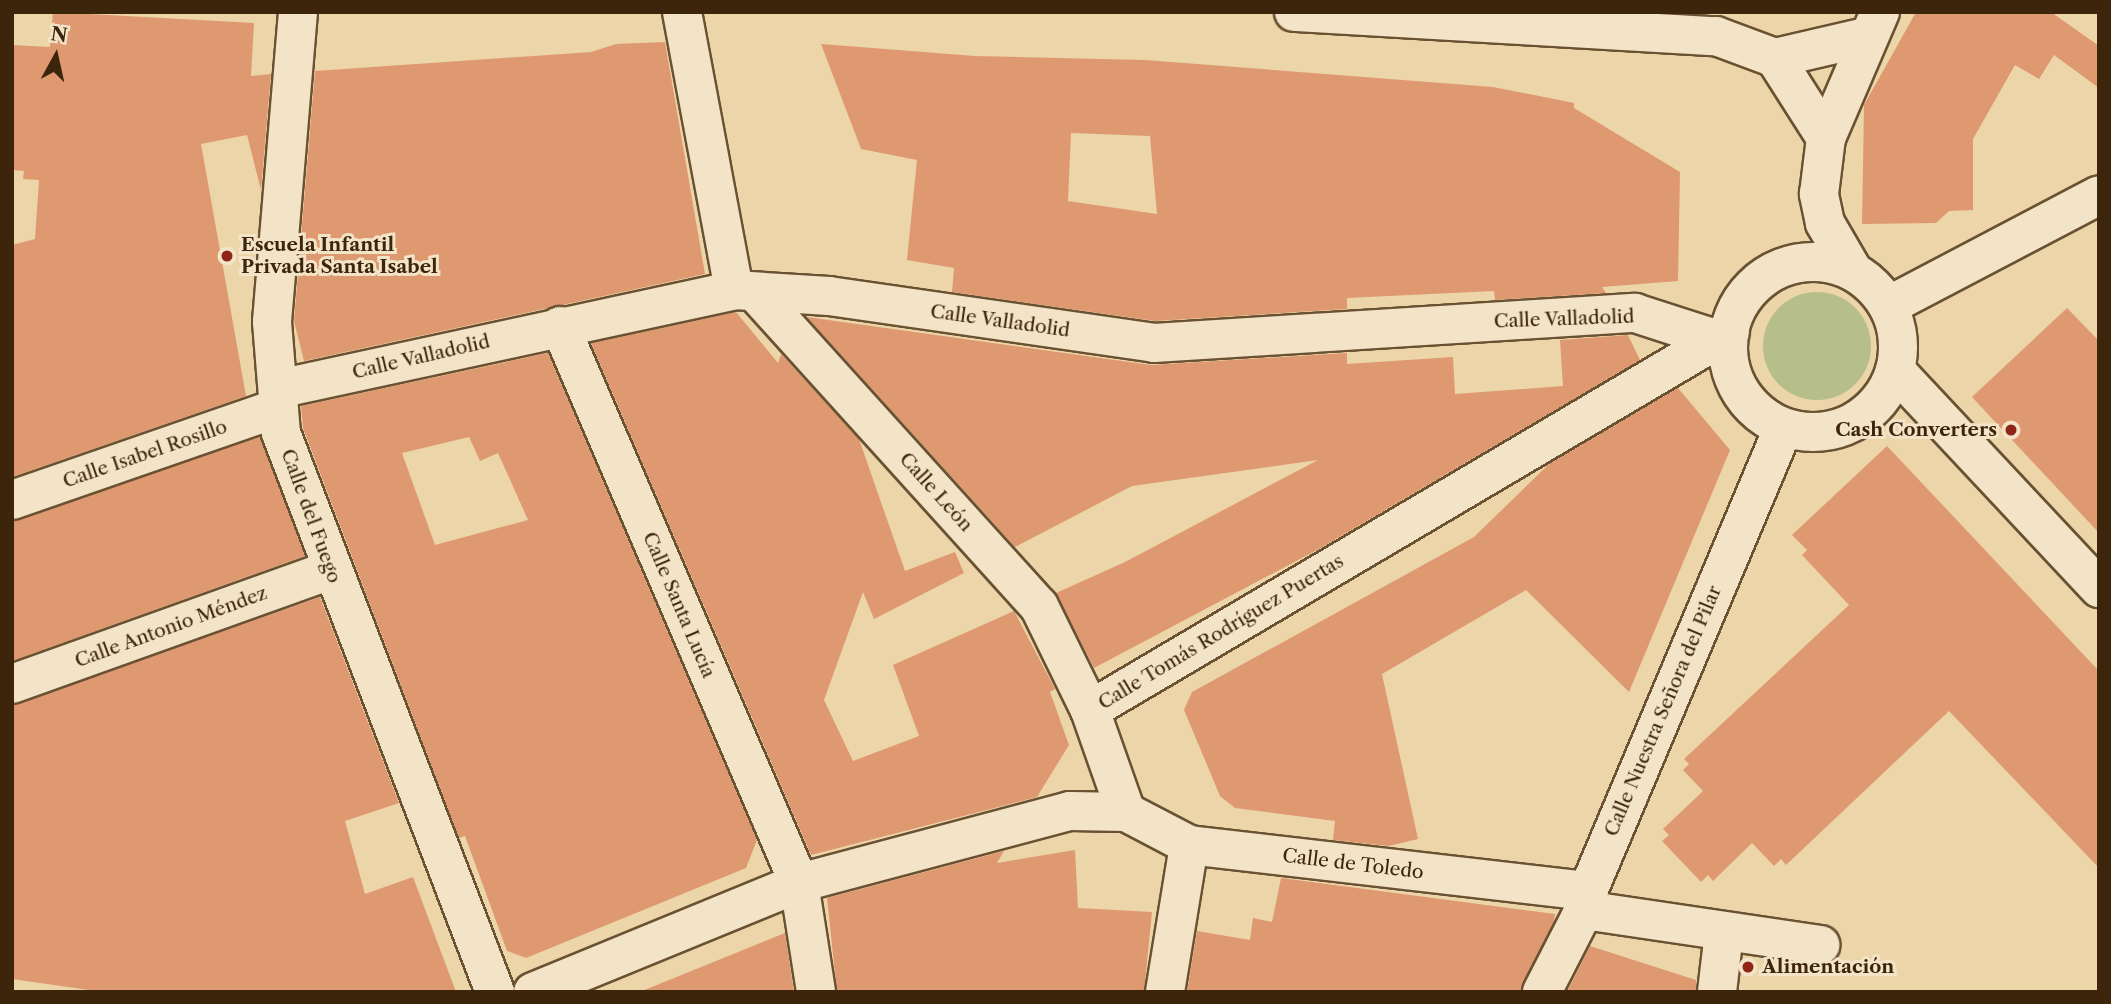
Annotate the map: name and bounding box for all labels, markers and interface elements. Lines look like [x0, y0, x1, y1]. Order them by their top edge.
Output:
north arrow [21, 21, 91, 91]
text: N [49, 22, 69, 47]
place label: Escuela Infantil Privada Santa Isabel [241, 234, 438, 278]
marker: Escuela Infantil Privada Santa Isabel [219, 248, 235, 264]
street label: Calle Valladolid [929, 300, 1071, 342]
street label: Calle Valladolid [1493, 305, 1635, 333]
street label: Calle Valladolid [350, 330, 492, 384]
street label: Calle Isabel Rosillo [60, 415, 230, 493]
place label: Cash Converters [1835, 419, 1997, 441]
marker: Cash Converters [2003, 422, 2019, 438]
street label: Calle del Fuego [276, 446, 346, 586]
street label: Calle León [895, 448, 977, 536]
street label: Calle Santa Lucía [638, 528, 720, 682]
street label: Calle Tomás Rodríguez Puertas [1094, 549, 1348, 715]
street label: Calle Antonio Méndez [71, 581, 271, 673]
street label: Calle Nuestra Señora del Pilar [1600, 582, 1726, 840]
street label: Calle de Toledo [1281, 844, 1425, 884]
place label: Alimentación [1762, 956, 1894, 978]
marker: Alimentación [1740, 959, 1756, 975]

